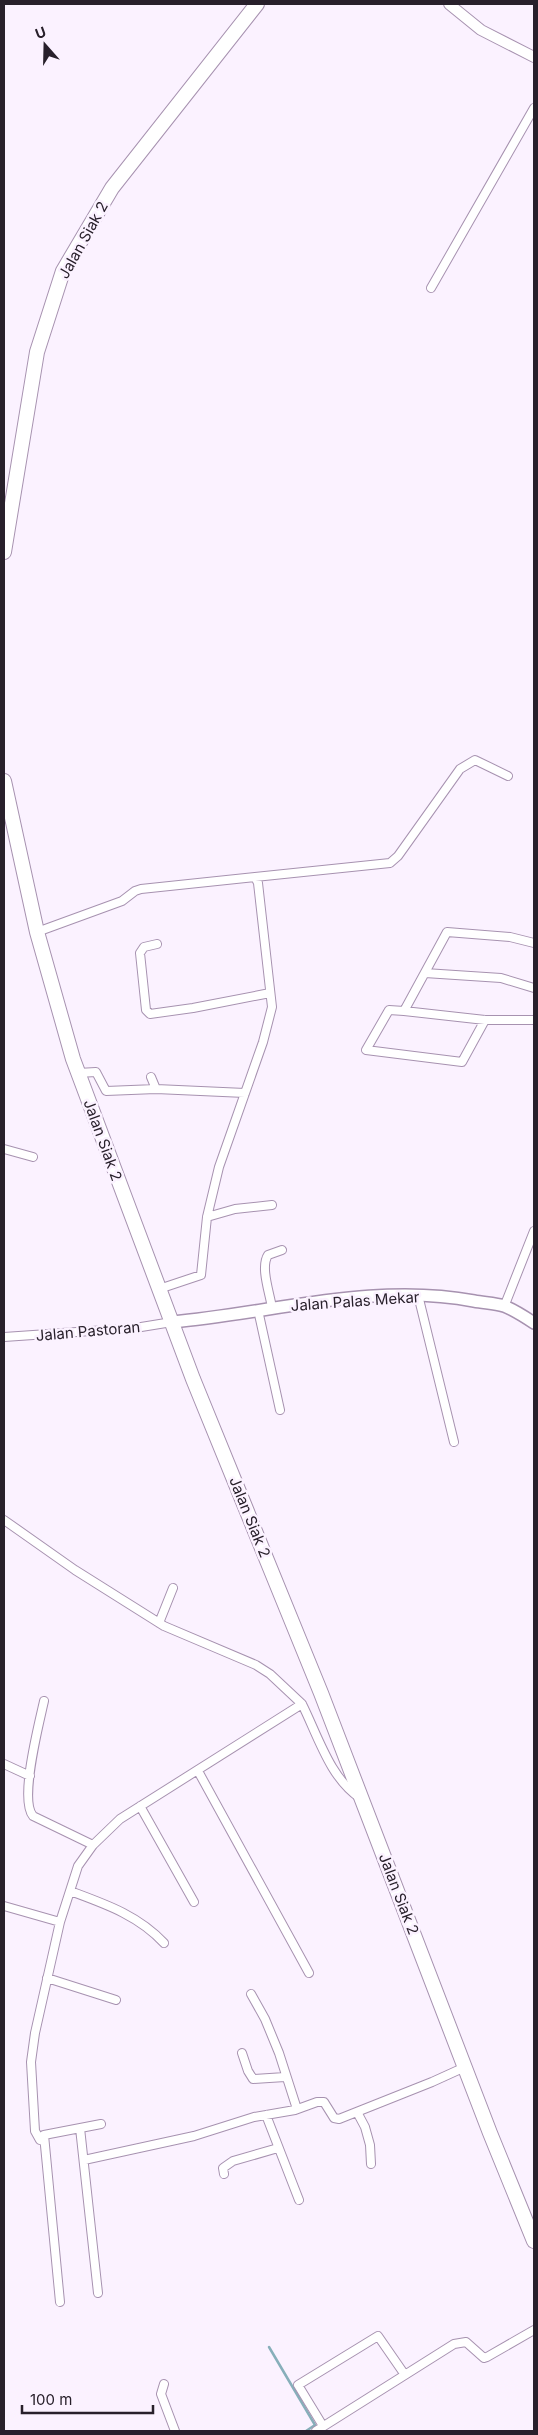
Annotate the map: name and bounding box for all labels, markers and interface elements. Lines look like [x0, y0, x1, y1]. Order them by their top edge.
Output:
north arrow [20, 20, 70, 70]
text: U [33, 23, 48, 42]
street label: Jalan Siak 2 [54, 198, 112, 282]
street label: Jalan Siak 2 [79, 1097, 127, 1183]
street label: Jalan Palas Mekar [290, 1287, 420, 1315]
street label: Jalan Pastoran [35, 1317, 141, 1345]
street label: Jalan Siak 2 [225, 1474, 275, 1560]
street label: Jalan Siak 2 [375, 1851, 423, 1937]
scale bar [22, 2382, 154, 2414]
text: 100 m [30, 2390, 72, 2409]

